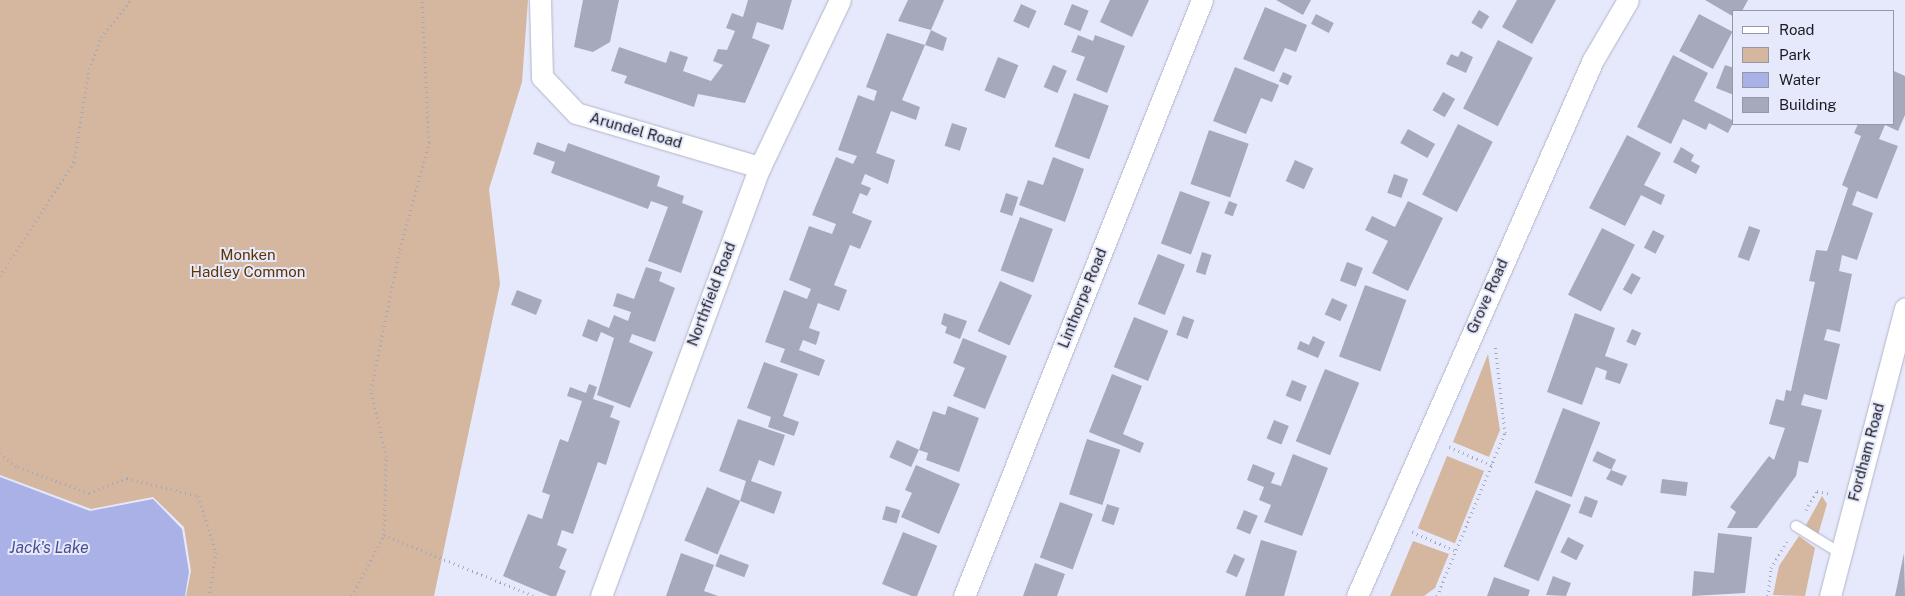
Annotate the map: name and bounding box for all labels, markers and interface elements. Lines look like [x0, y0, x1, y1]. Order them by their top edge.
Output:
legend [1732, 10, 1895, 125]
text: Road [1779, 21, 1815, 38]
text: Park [1779, 46, 1811, 63]
text: Water [1779, 71, 1821, 88]
text: Building [1779, 96, 1837, 113]
street label: Arundel Road [588, 108, 684, 152]
street label: Northfield Road [683, 239, 739, 349]
park label: Monken Hadley Common [191, 245, 305, 280]
street label: Linthorpe Road [1054, 245, 1110, 351]
street label: Grove Road [1462, 256, 1512, 336]
street label: Fordham Road [1844, 401, 1888, 503]
water label: Jack's Lake [9, 538, 89, 558]

